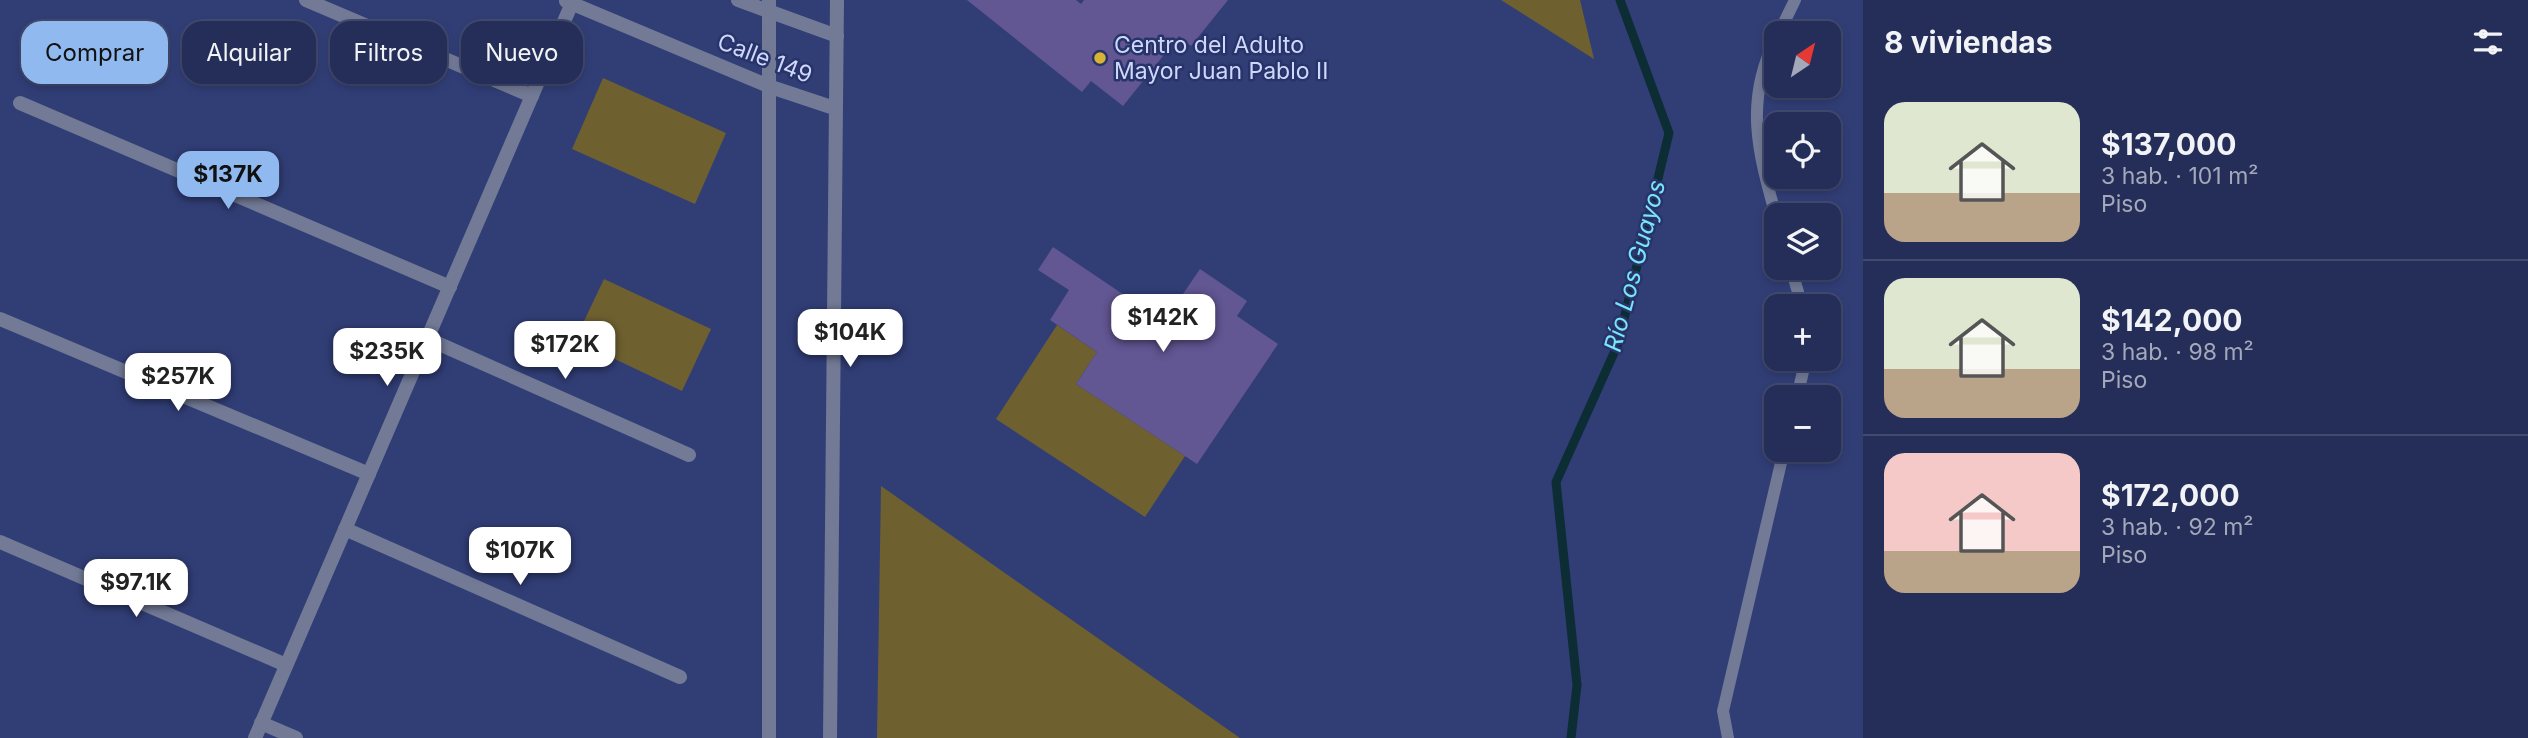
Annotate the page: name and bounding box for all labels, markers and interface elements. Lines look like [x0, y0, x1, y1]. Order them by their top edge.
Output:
chip: Comprar [21, 21, 168, 84]
chip: Alquilar [182, 21, 316, 84]
chip: Filtros [330, 21, 447, 84]
chip: Nuevo [461, 21, 583, 84]
north arrow [1764, 21, 1841, 98]
map controls [1764, 21, 1841, 462]
icon: filters [2469, 23, 2507, 61]
text: 8 viviendas [1884, 24, 2053, 60]
street label: Calle 149 [714, 27, 816, 89]
place label: Centro del Adulto Mayor Juan Pablo II [1114, 31, 1328, 85]
marker: Centro del Adulto Mayor Juan Pablo II [1092, 50, 1108, 66]
button: locate [1764, 112, 1841, 189]
text: $137,000 [2101, 126, 2236, 162]
icon: home [1940, 130, 2024, 214]
pin: $137K [179, 152, 277, 211]
text: $137K [193, 160, 263, 188]
text: 3 hab. · 101 m² [2101, 162, 2258, 190]
water label: Río Los Guayos [1598, 177, 1671, 355]
text: Piso [2101, 190, 2147, 218]
button: layers [1764, 203, 1841, 280]
pin: $142K [1114, 294, 1212, 354]
button: + [1764, 294, 1841, 371]
text: $142,000 [2101, 302, 2243, 338]
text: $142K [1127, 303, 1199, 331]
icon: home [1940, 306, 2024, 390]
pin: $104K [801, 310, 899, 369]
text: $104K [814, 318, 886, 346]
pin: $172K [516, 322, 614, 381]
pin: $235K [338, 328, 436, 388]
text: $172K [530, 330, 600, 358]
text: $235K [349, 337, 425, 365]
text: 3 hab. · 98 m² [2101, 338, 2254, 366]
pin: $257K [129, 354, 227, 413]
text: $257K [141, 362, 215, 390]
text: Piso [2101, 366, 2147, 394]
button: − [1764, 385, 1841, 462]
text: $172,000 [2101, 477, 2240, 513]
icon: home [1940, 481, 2024, 565]
text: 3 hab. · 92 m² [2101, 513, 2254, 541]
pin: $107K [471, 528, 569, 587]
text: $107K [485, 536, 555, 564]
text: Piso [2101, 541, 2147, 569]
pin: $97.1K [79, 560, 193, 619]
text: $97.1K [100, 568, 172, 596]

